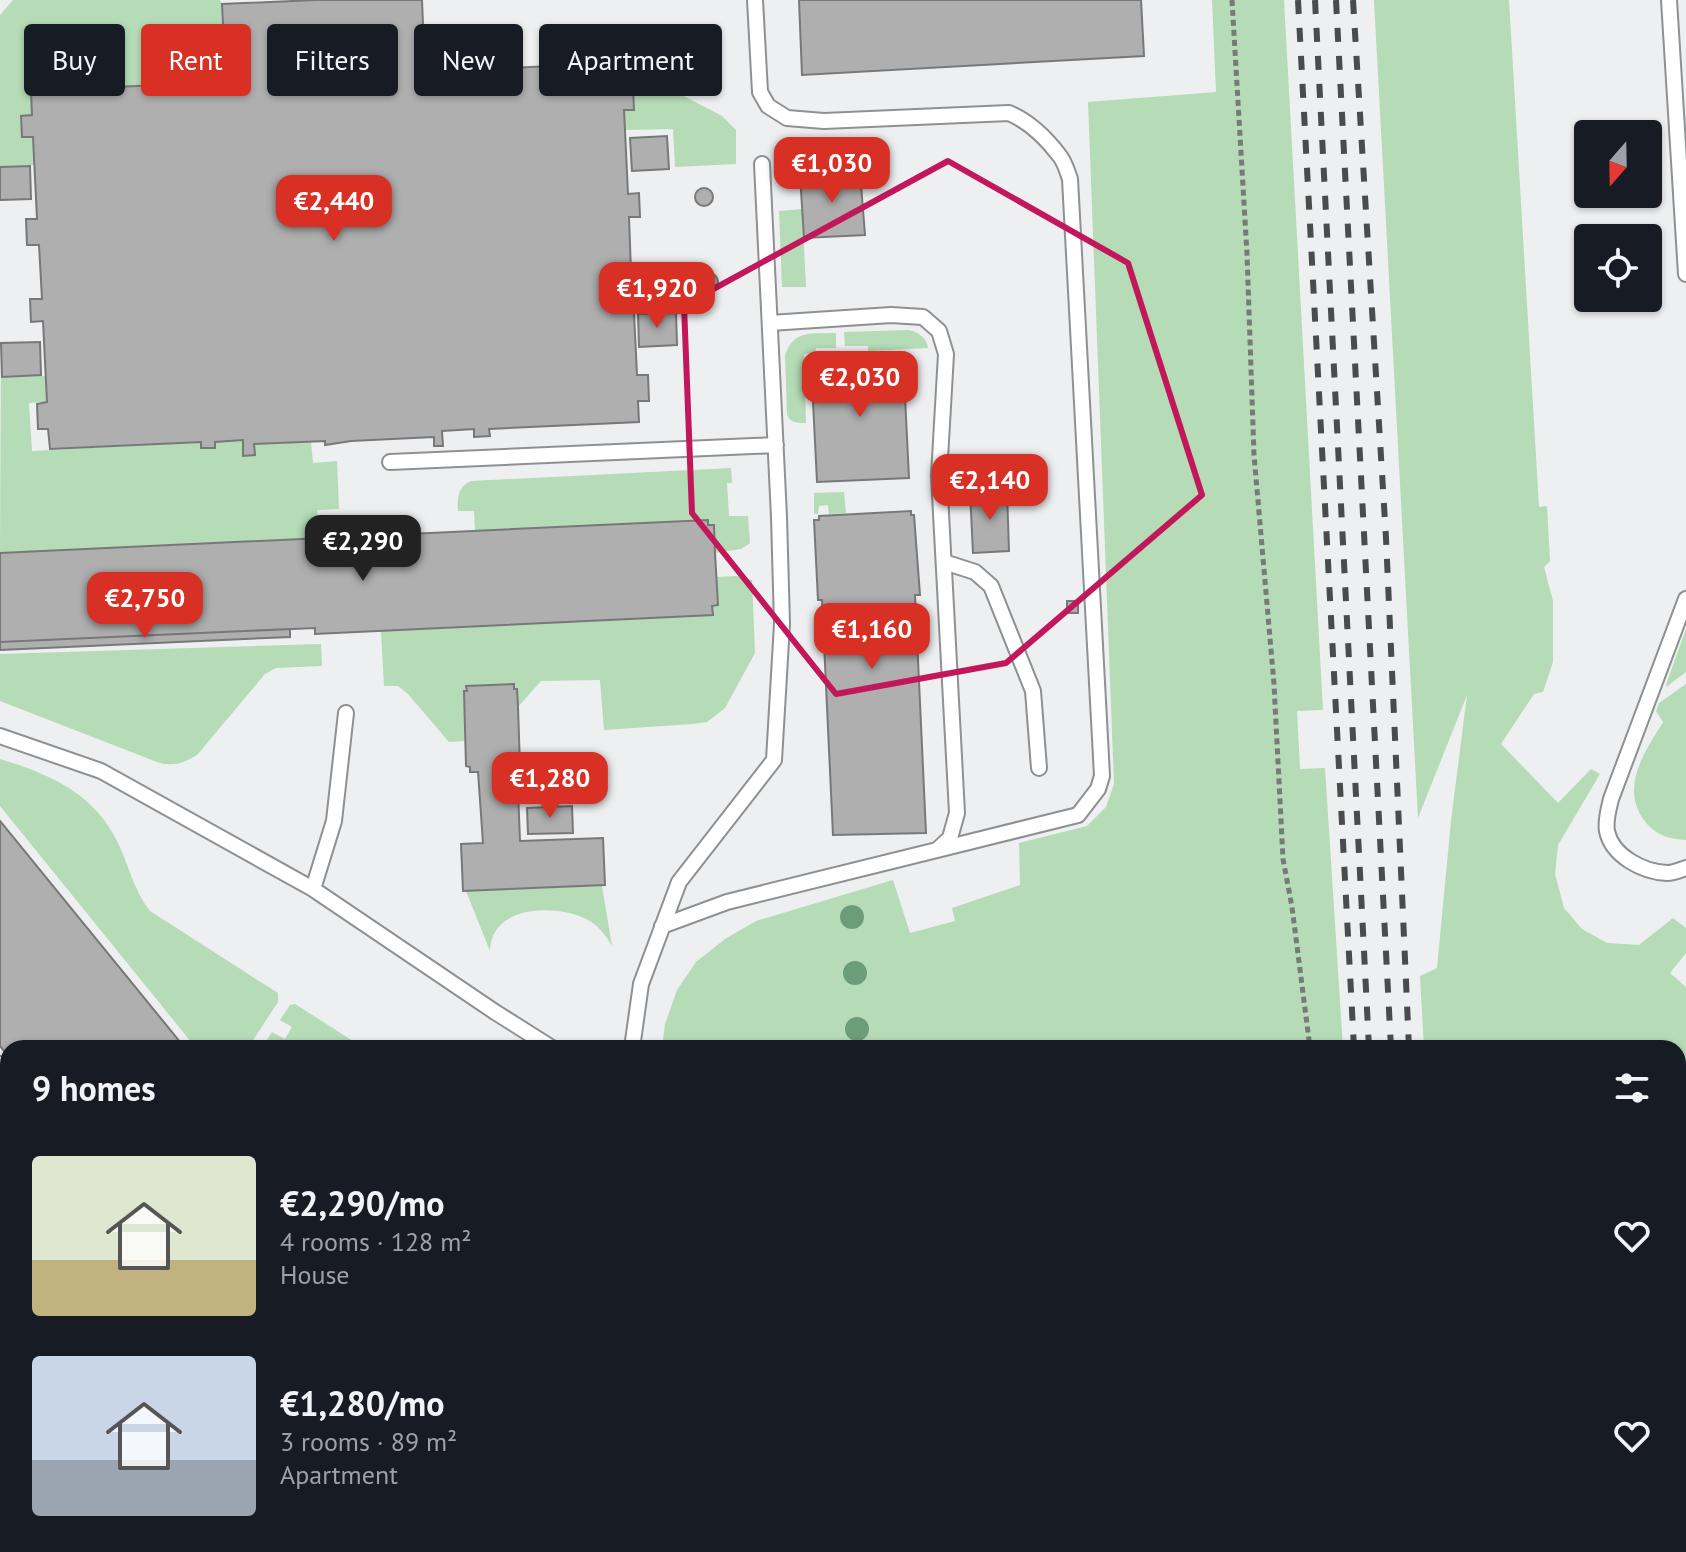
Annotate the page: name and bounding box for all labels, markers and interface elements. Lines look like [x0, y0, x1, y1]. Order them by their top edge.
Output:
chip: Buy [24, 24, 125, 96]
chip: Rent [141, 24, 251, 96]
chip: Filters [267, 24, 398, 96]
chip: New [414, 24, 523, 96]
chip: Apartment [539, 24, 722, 96]
north arrow [1574, 120, 1662, 208]
map controls [1574, 120, 1662, 312]
pin: €1,030 [767, 137, 897, 205]
text: €1,030 [792, 146, 872, 179]
pin: €2,440 [269, 175, 399, 243]
text: €2,440 [294, 184, 374, 217]
button: locate [1574, 224, 1662, 312]
pin: €1,920 [592, 262, 722, 330]
text: €1,920 [617, 271, 697, 304]
pin: €2,030 [795, 351, 925, 419]
text: €2,030 [820, 360, 900, 393]
pin: €2,140 [925, 454, 1055, 522]
text: €2,140 [950, 463, 1030, 496]
pin: €2,290 [298, 515, 428, 583]
text: €2,290 [323, 524, 403, 557]
pin: €2,750 [80, 572, 210, 640]
text: €2,750 [105, 581, 185, 614]
pin: €1,160 [807, 603, 937, 671]
text: €1,160 [832, 612, 912, 645]
pin: €1,280 [485, 752, 615, 820]
text: €1,280 [510, 761, 590, 794]
text: 9 homes [32, 1066, 156, 1110]
icon: filters [1610, 1066, 1654, 1110]
text: €2,290/mo [280, 1181, 444, 1225]
icon: home [96, 1188, 192, 1284]
icon: heart [1610, 1214, 1654, 1258]
text: 4 rooms · 128 m² [280, 1225, 472, 1258]
text: House [280, 1258, 350, 1291]
text: €1,280/mo [280, 1381, 444, 1425]
icon: home [96, 1388, 192, 1484]
icon: heart [1610, 1414, 1654, 1458]
text: 3 rooms · 89 m² [280, 1425, 457, 1458]
text: Apartment [280, 1458, 398, 1491]

